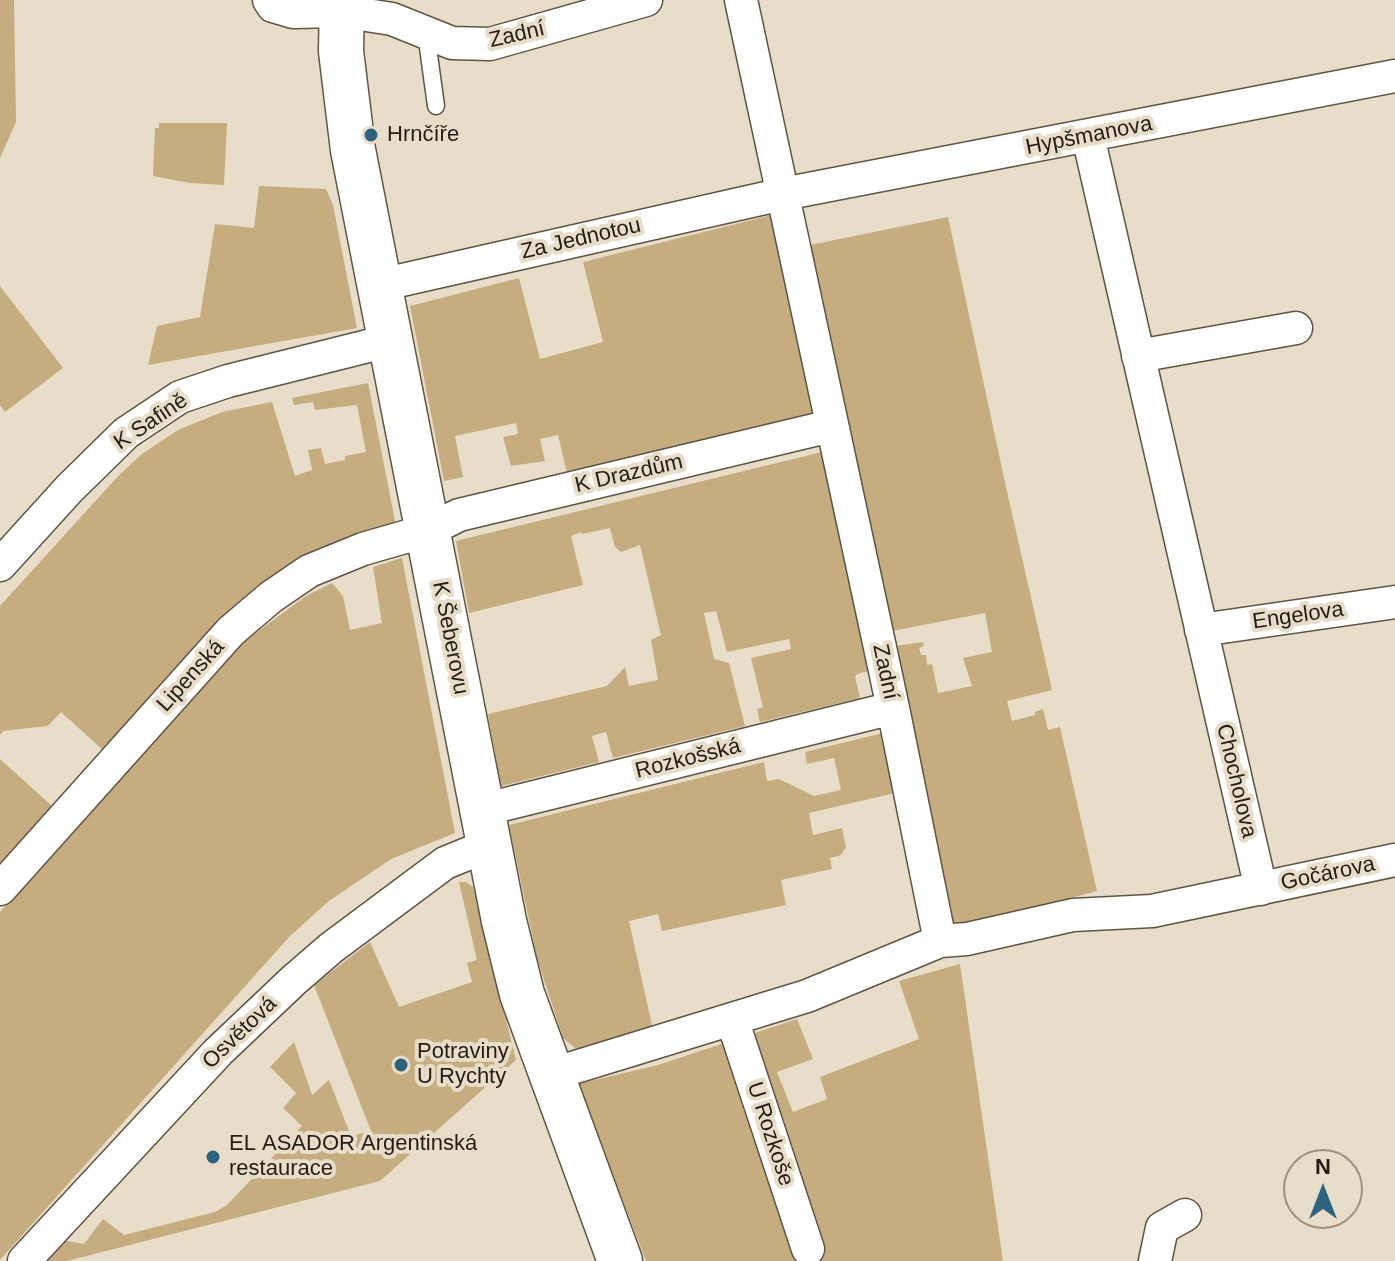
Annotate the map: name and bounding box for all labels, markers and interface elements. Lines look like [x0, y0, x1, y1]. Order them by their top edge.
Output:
street label: Zadní [487, 16, 547, 54]
street label: Hypšmanova [1023, 111, 1155, 161]
place label: Hrnčíře [387, 122, 459, 148]
marker: Hrnčíře [362, 126, 380, 144]
street label: Za Jednotou [518, 212, 644, 266]
street label: K Safině [109, 388, 193, 456]
street label: K Drazdům [572, 449, 686, 499]
street label: K Šeberovu [426, 579, 474, 697]
street label: Engelova [1251, 597, 1345, 635]
street label: Lipenská [152, 634, 230, 718]
street label: Zadní [866, 642, 904, 702]
street label: Chocholova [1210, 721, 1262, 841]
street label: Rozkošská [633, 733, 743, 785]
street label: Gočárova [1279, 851, 1377, 897]
street label: Osvětová [197, 991, 283, 1075]
place label: Potraviny U Rychty [417, 1039, 509, 1090]
marker: Potraviny U Rychty [392, 1056, 410, 1074]
street label: U Rozkoše [741, 1079, 799, 1189]
place label: EL ASADOR Argentinská restaurace [229, 1131, 477, 1182]
marker: EL ASADOR Argentinská restaurace [204, 1148, 222, 1166]
north arrow [1283, 1149, 1363, 1229]
text: N [1315, 1154, 1331, 1179]

